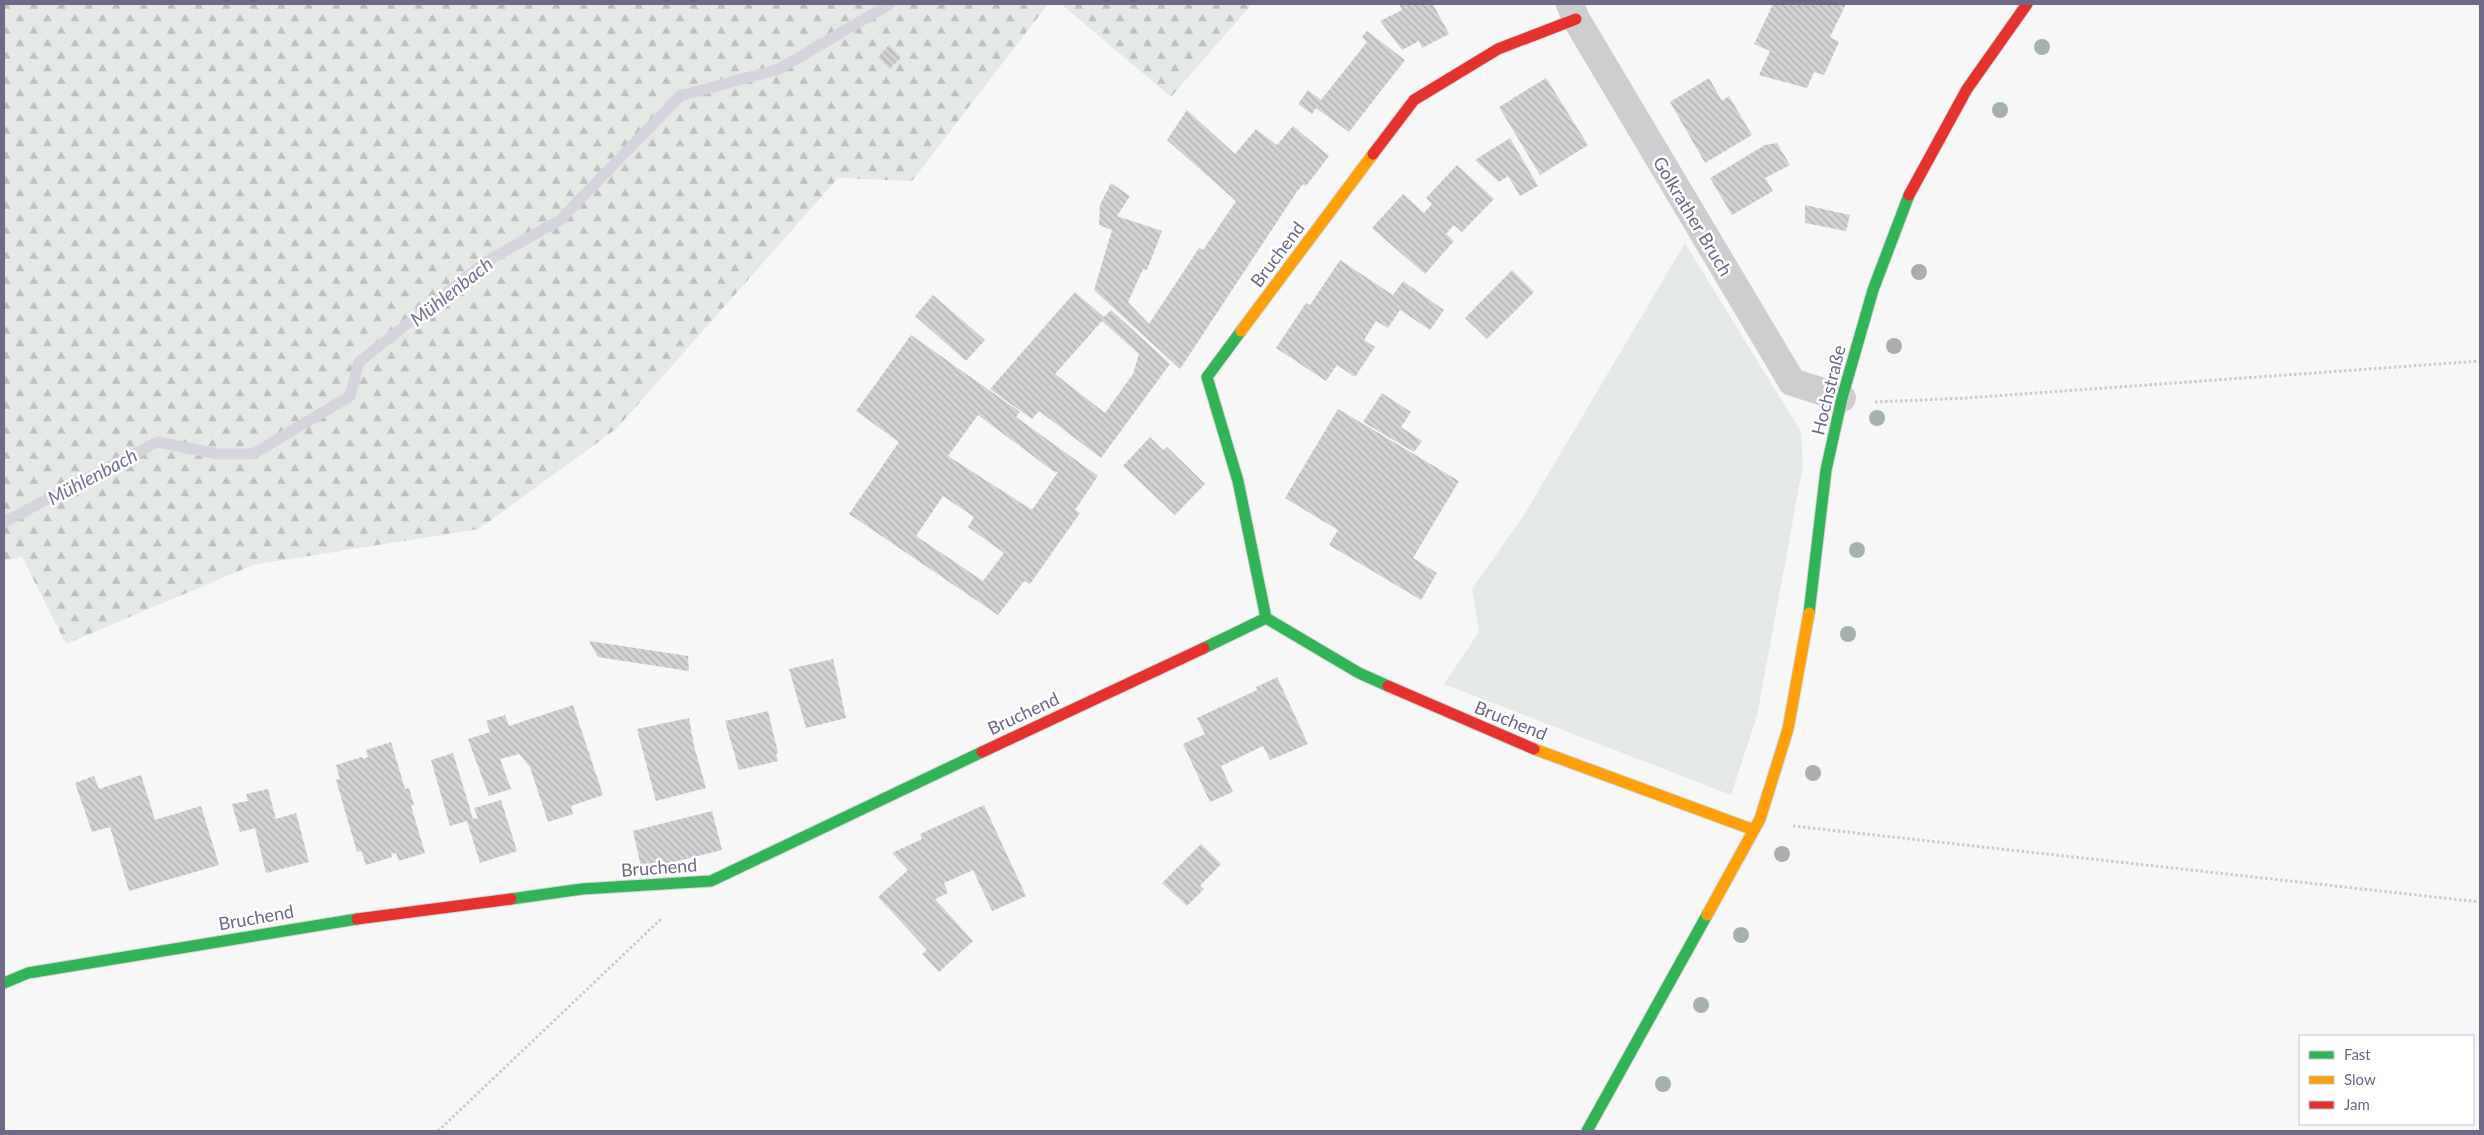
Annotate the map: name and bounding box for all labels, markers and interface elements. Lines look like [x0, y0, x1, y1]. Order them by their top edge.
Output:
street label: Golkrather Bruch [1649, 152, 1737, 280]
street label: Bruchend [1245, 217, 1309, 291]
water label: Mühlenbach [405, 252, 497, 330]
street label: Hochstraße [1806, 343, 1850, 437]
water label: Mühlenbach [43, 443, 141, 509]
street label: Bruchend [984, 687, 1062, 739]
street label: Bruchend [1472, 696, 1550, 744]
street label: Bruchend [620, 853, 698, 881]
street label: Bruchend [217, 900, 295, 934]
legend [2299, 1035, 2474, 1125]
text: Fast [2344, 1045, 2371, 1063]
text: Slow [2344, 1070, 2376, 1088]
text: Jam [2344, 1095, 2370, 1113]

